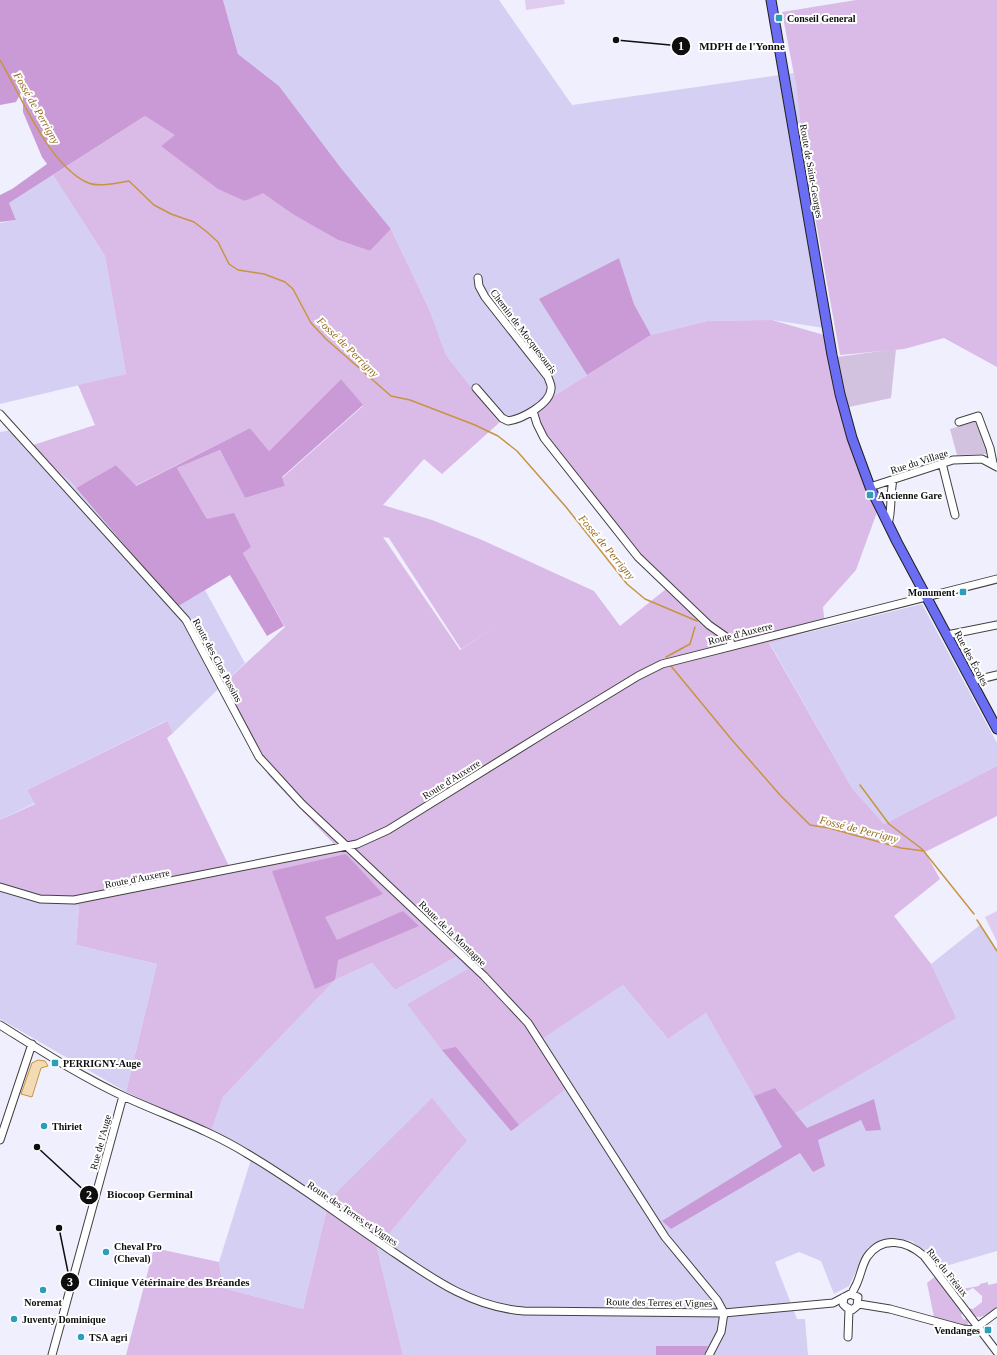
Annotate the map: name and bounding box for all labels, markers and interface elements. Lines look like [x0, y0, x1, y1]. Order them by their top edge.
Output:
marker: Conseil General [774, 13, 784, 23]
place label: Conseil General [787, 13, 856, 24]
callout: MDPH de l'Yonne [671, 35, 792, 58]
text: 1 [678, 39, 684, 53]
text: MDPH de l'Yonne [699, 40, 785, 52]
water label: Fossé de Perrigny [11, 69, 62, 146]
street label: Route de Saint-Georges [798, 123, 825, 219]
street label: Chemin de Mocquesouris [488, 287, 559, 376]
water label: Fossé de Perrigny [314, 314, 381, 379]
street label: Rue du Village [889, 447, 950, 476]
marker: Ancienne Gare [865, 490, 875, 500]
place label: Ancienne Gare [878, 490, 943, 501]
water label: Fossé de Perrigny [576, 511, 638, 582]
place label: Monument [908, 587, 956, 598]
marker: Monument [958, 587, 968, 597]
street label: Route des Clos Pussins [191, 617, 244, 704]
street label: Route d'Auxerre [707, 620, 774, 647]
street label: Rue des Écoles [952, 629, 991, 688]
street label: Route d'Auxerre [420, 757, 483, 802]
water label: Fossé de Perrigny [817, 813, 900, 845]
street label: Route d'Auxerre [104, 867, 171, 890]
street label: Route de la Montagne [417, 899, 489, 968]
marker: PERRIGNY-Auge [50, 1058, 60, 1068]
place label: PERRIGNY-Auge [63, 1058, 142, 1069]
street label: Rue de l'Auge [88, 1113, 113, 1171]
marker: Thiriet [39, 1121, 49, 1131]
place label: Thiriet [52, 1121, 83, 1132]
street label: Route des Terres et Vignes [305, 1179, 400, 1248]
callout: Biocoop Germinal [79, 1183, 201, 1206]
text: 2 [86, 1188, 92, 1202]
text: Biocoop Germinal [107, 1188, 193, 1200]
place label: Cheval Pro (Cheval) [114, 1241, 162, 1265]
street label: Rue du Fréaux [925, 1246, 970, 1299]
marker: Cheval Pro (Cheval) [101, 1247, 111, 1257]
callout: Clinique Vétérinaire des Bréandes [60, 1270, 258, 1293]
text: 3 [67, 1275, 73, 1289]
text: Clinique Vétérinaire des Bréandes [88, 1276, 250, 1288]
marker: Noremat [38, 1285, 48, 1295]
street label: Route des Terres et Vignes [606, 1296, 713, 1309]
place label: Noremat [24, 1297, 62, 1308]
marker: Juventy Dominique [9, 1314, 19, 1324]
place label: Juventy Dominique [22, 1314, 106, 1325]
place label: Vendanges [934, 1325, 980, 1336]
marker: Vendanges [983, 1325, 993, 1335]
marker: TSA agri [76, 1332, 86, 1342]
place label: TSA agri [89, 1332, 128, 1343]

